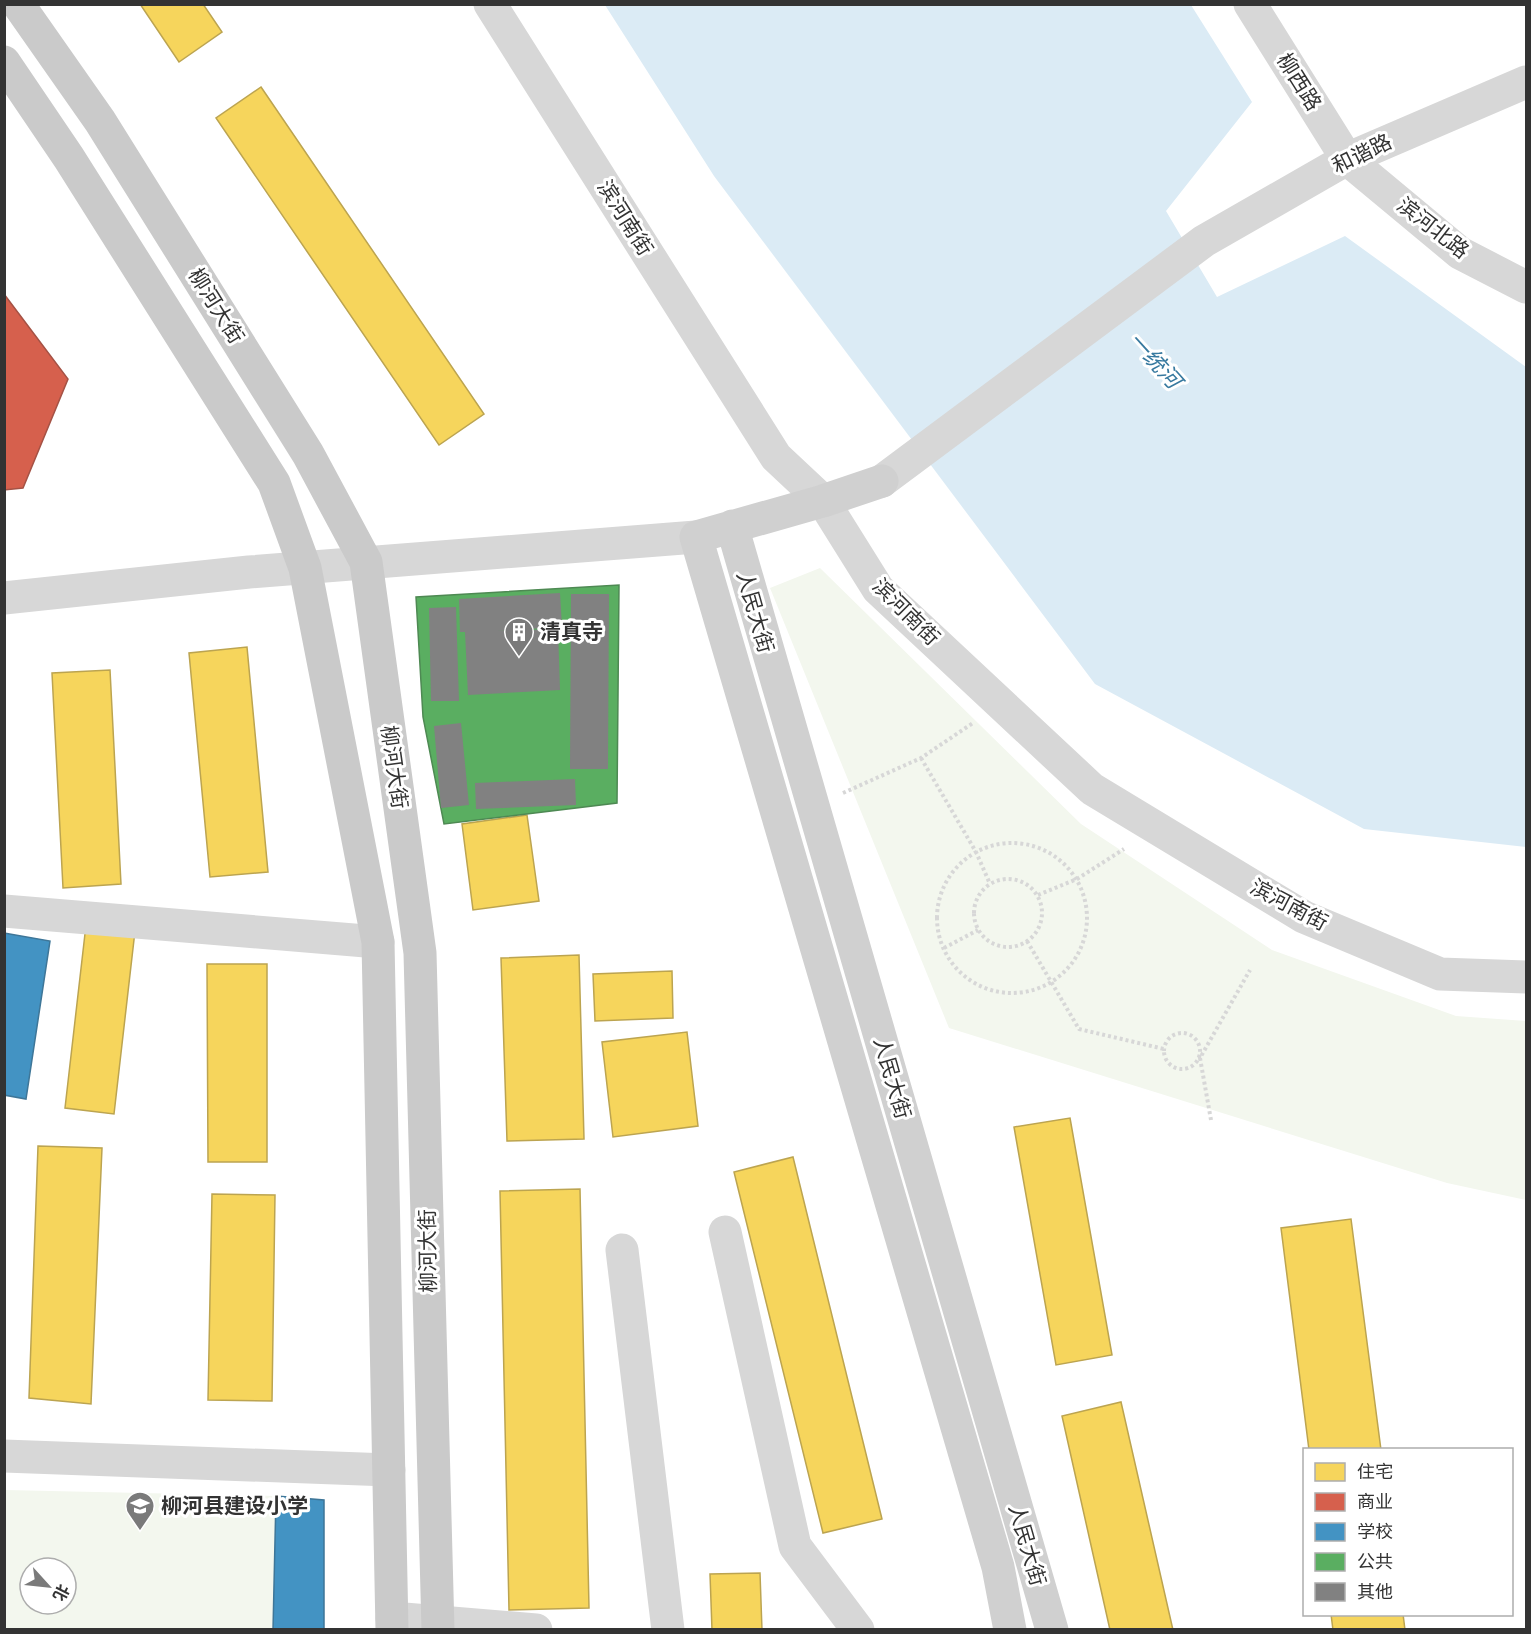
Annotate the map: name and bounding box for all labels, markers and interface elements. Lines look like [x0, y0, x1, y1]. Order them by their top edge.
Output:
street label: 柳西路 [1270, 48, 1328, 116]
street label: 和谐路 [1328, 128, 1396, 180]
street label: 滨河南街 [591, 175, 659, 261]
street label: 滨河北路 [1391, 191, 1475, 265]
street label: 柳河大街 [182, 263, 250, 349]
water label: 一统河 [1121, 326, 1190, 398]
street label: 人民大街 [730, 568, 780, 656]
street label: 滨河南街 [866, 572, 946, 652]
building icon: 清真寺 [503, 616, 535, 658]
place label: 清真寺 [540, 618, 603, 646]
street label: 柳河大街 [374, 723, 414, 811]
street label: 滨河南街 [1245, 873, 1333, 937]
street label: 人民大街 [867, 1034, 917, 1122]
street label: 柳河大街 [413, 1209, 443, 1293]
legend [1303, 1448, 1513, 1616]
text: 住宅 [1357, 1460, 1393, 1484]
school or university icon: 柳河县建设小学 [124, 1490, 156, 1532]
text: 商业 [1357, 1490, 1393, 1514]
place label: 柳河县建设小学 [161, 1492, 308, 1520]
street label: 人民大街 [1002, 1501, 1052, 1589]
text: 学校 [1357, 1520, 1393, 1544]
text: 公共 [1357, 1550, 1393, 1574]
north arrow [18, 1556, 78, 1616]
text: 北 [47, 1580, 74, 1604]
text: 其他 [1357, 1580, 1393, 1604]

